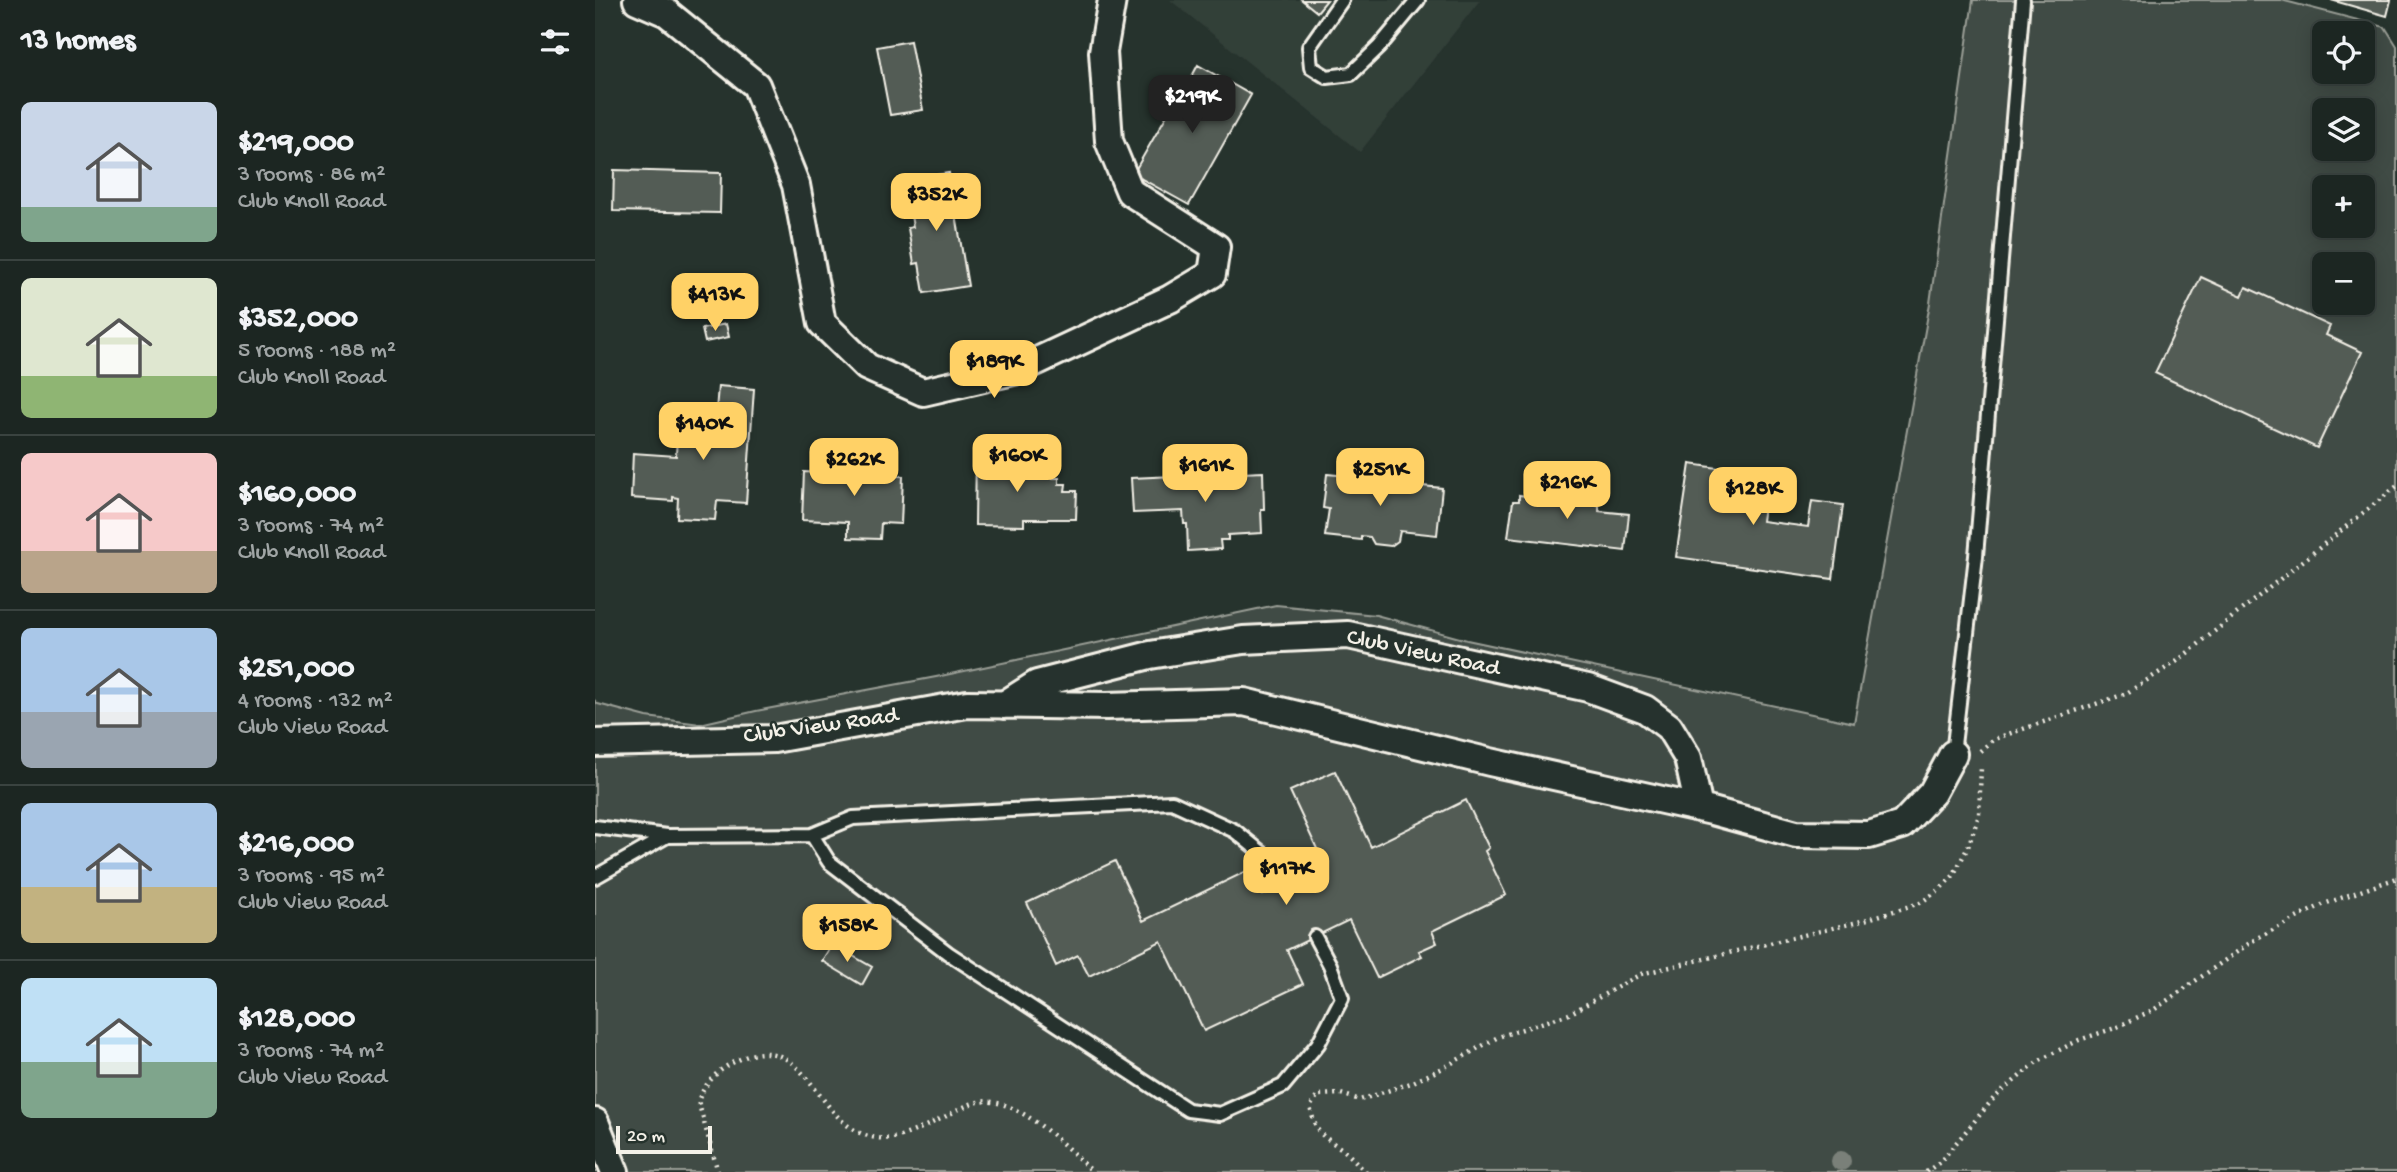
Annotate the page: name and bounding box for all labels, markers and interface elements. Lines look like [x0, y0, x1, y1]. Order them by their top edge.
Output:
map controls [2312, 21, 2375, 315]
button: locate [2312, 21, 2375, 84]
icon: filters [536, 23, 574, 61]
text: 13 homes [21, 25, 135, 60]
pin: $219K [1143, 76, 1241, 135]
text: $219K [1164, 84, 1220, 111]
button: layers [2312, 98, 2375, 161]
text: $219,000 [238, 127, 354, 162]
icon: home [77, 130, 161, 214]
text: 3 rooms · 86 m² [238, 162, 385, 189]
pin: $352K [887, 174, 985, 233]
button: + [2312, 175, 2375, 238]
text: $352K [907, 182, 965, 209]
text: Club Knoll Road [238, 189, 385, 216]
button: − [2312, 252, 2375, 315]
pin: $413K [666, 274, 764, 333]
text: $413K [687, 282, 743, 309]
text: $352,000 [238, 303, 358, 338]
icon: home [77, 306, 161, 390]
text: 5 rooms · 188 m² [238, 338, 396, 365]
pin: $189K [945, 340, 1043, 400]
text: $189K [966, 349, 1022, 376]
text: Club Knoll Road [238, 365, 385, 392]
pin: $140K [654, 402, 752, 462]
text: $140K [675, 411, 731, 438]
pin: $160K [968, 434, 1066, 494]
pin: $262K [805, 438, 903, 498]
text: $160K [988, 443, 1046, 470]
pin: $161K [1156, 444, 1254, 504]
text: $262K [825, 447, 883, 474]
pin: $251K [1331, 448, 1429, 508]
text: $161K [1178, 453, 1232, 480]
text: $251K [1352, 457, 1408, 484]
pin: $216K [1518, 462, 1616, 521]
pin: $128K [1704, 468, 1802, 527]
text: $216K [1539, 470, 1595, 497]
text: $128K [1725, 476, 1781, 503]
text: $160,000 [238, 478, 356, 513]
icon: home [77, 481, 161, 565]
text: 3 rooms · 74 m² [238, 513, 384, 540]
text: Club Knoll Road [238, 540, 385, 567]
street label: Club View Road [1344, 624, 1504, 685]
text: $251,000 [238, 653, 355, 688]
icon: home [77, 656, 161, 740]
text: 4 rooms · 132 m² [238, 688, 393, 715]
street label: Club View Road [742, 702, 902, 752]
text: Club View Road [238, 715, 387, 742]
text: $216,000 [238, 828, 354, 863]
icon: home [77, 831, 161, 915]
pin: $117K [1237, 848, 1335, 907]
text: $117K [1259, 856, 1313, 883]
text: 3 rooms · 95 m² [238, 863, 385, 890]
text: Club View Road [238, 890, 387, 917]
pin: $158K [798, 904, 896, 964]
text: $158K [819, 913, 875, 940]
text: $128,000 [238, 1003, 355, 1038]
icon: home [77, 1006, 161, 1090]
text: 3 rooms · 74 m² [238, 1038, 384, 1065]
text: Club View Road [238, 1065, 387, 1092]
scale bar [616, 1123, 712, 1155]
text: 20 m [627, 1126, 665, 1149]

